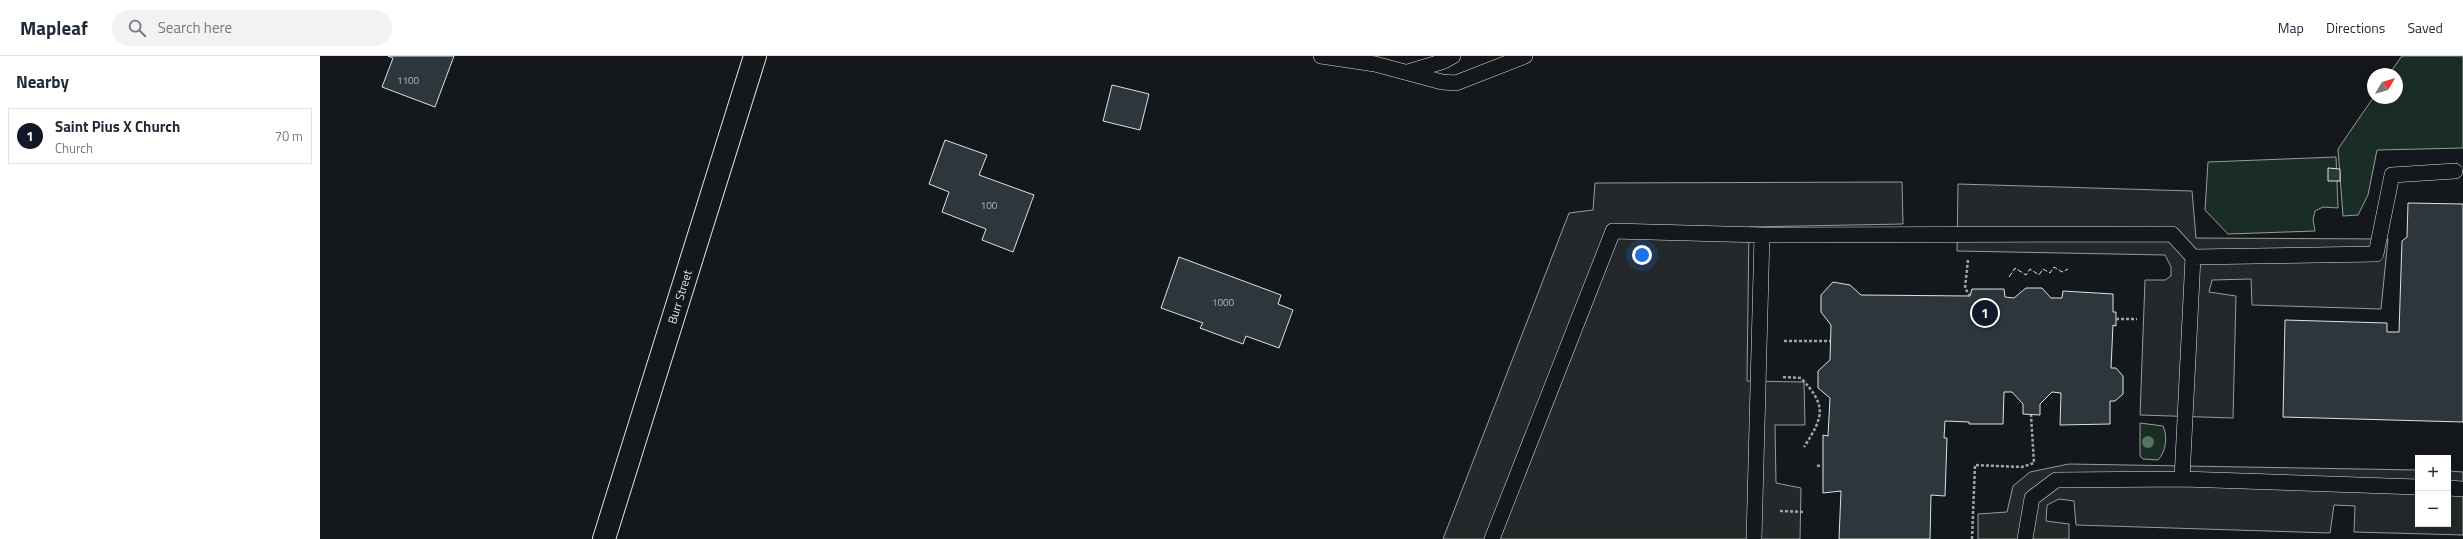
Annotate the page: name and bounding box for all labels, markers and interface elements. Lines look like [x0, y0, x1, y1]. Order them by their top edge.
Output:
search box [112, 10, 392, 46]
text: Mapleaf [20, 13, 88, 42]
text: Search here [158, 16, 232, 39]
icon: search [126, 17, 148, 39]
text: Map [2278, 17, 2304, 38]
text: Directions [2326, 17, 2385, 38]
text: Saved [2407, 17, 2443, 38]
north arrow [2367, 68, 2403, 104]
text: Nearby [16, 69, 69, 95]
house number: 1100 [397, 73, 420, 88]
text: Saint Pius X Church [55, 115, 180, 138]
text: 1 [26, 126, 34, 146]
text: 70 m [275, 126, 303, 146]
text: Church [55, 138, 93, 158]
house number: 100 [981, 198, 998, 213]
your location [1632, 245, 1652, 265]
street label: Burr Street [662, 267, 697, 326]
house number: 1000 [1212, 295, 1235, 310]
pin: 1 [1972, 298, 1998, 328]
map controls [2415, 455, 2451, 527]
button: + [2415, 455, 2451, 491]
button: − [2415, 491, 2451, 527]

